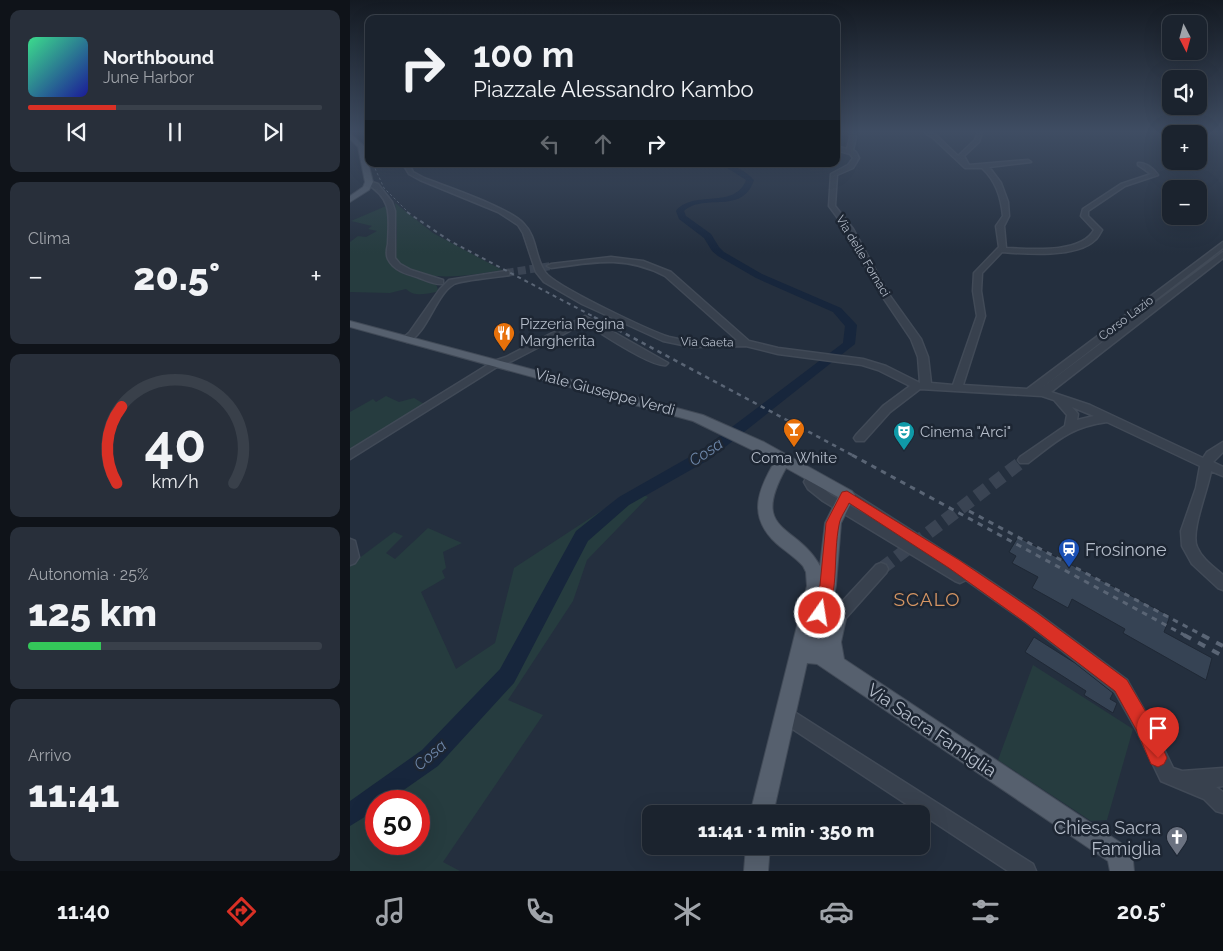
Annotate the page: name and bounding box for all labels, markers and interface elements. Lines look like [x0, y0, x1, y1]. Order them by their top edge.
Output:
north arrow [1162, 15, 1208, 60]
map controls [1162, 15, 1207, 225]
text: 100 m [473, 34, 574, 75]
icon: right [390, 35, 455, 100]
text: Northbound [103, 46, 214, 68]
text: June Harbor [103, 68, 194, 87]
button: sound [1162, 70, 1207, 115]
text: Piazzale Alessandro Kambo [473, 76, 754, 102]
icon: previous [63, 118, 91, 146]
icon: pause [161, 118, 189, 146]
icon: next [259, 118, 287, 146]
button: + [1162, 125, 1207, 170]
icon: left [536, 130, 564, 158]
icon: ahead [589, 130, 617, 158]
icon: right [642, 130, 670, 158]
button: − [1162, 180, 1207, 225]
street label: Via delle Fornaci [833, 213, 893, 299]
text: Clima [28, 229, 70, 248]
text: 20.5° [133, 254, 220, 299]
text: − [28, 260, 43, 293]
text: + [310, 260, 322, 293]
street label: Corso Lazio [1096, 293, 1156, 343]
place label: Pizzeria Regina Margherita [520, 315, 624, 350]
restaurant icon: Pizzeria Regina Margherita [492, 321, 516, 352]
street label: Via Gaeta [680, 335, 734, 349]
street label: Viale Giuseppe Verdi [533, 365, 677, 419]
text: 40 [144, 413, 206, 474]
bar icon: Coma White [782, 417, 806, 448]
theatre icon: Cinema "Arci" [892, 420, 916, 451]
place label: Cinema "Arci" [920, 423, 1011, 441]
water label: Cosa [685, 434, 727, 470]
place label: Coma White [751, 449, 837, 467]
text: km/h [151, 471, 199, 492]
station icon: Frosinone [1057, 537, 1081, 568]
place label: Frosinone [1085, 539, 1167, 560]
text: Autonomia · 25% [28, 565, 148, 584]
position arrow [793, 586, 845, 638]
district label: SCALO [893, 588, 961, 610]
text: 125 km [28, 590, 157, 635]
street label: Via Sacra Famiglia [863, 679, 1001, 781]
pin [1137, 707, 1179, 758]
icon: arrive [1144, 714, 1172, 742]
water label: Cosa [410, 736, 450, 774]
text: Arrivo [28, 746, 71, 765]
text: 11:41 [28, 771, 119, 816]
speed limit sign: 50 [365, 790, 430, 855]
place label: Chiesa Sacra Famiglia [1054, 817, 1161, 859]
text: 11:41 · 1 min · 350 m [698, 819, 874, 841]
church icon: Chiesa Sacra Famiglia [1165, 825, 1189, 856]
icon: directions [224, 894, 259, 929]
icon: music [373, 894, 408, 929]
icon: phone [522, 894, 557, 929]
icon: climate [670, 894, 705, 929]
icon: car [819, 894, 854, 929]
icon: filters [968, 894, 1003, 929]
text: 11:40 [57, 898, 110, 924]
text: 20.5° [1117, 898, 1166, 924]

